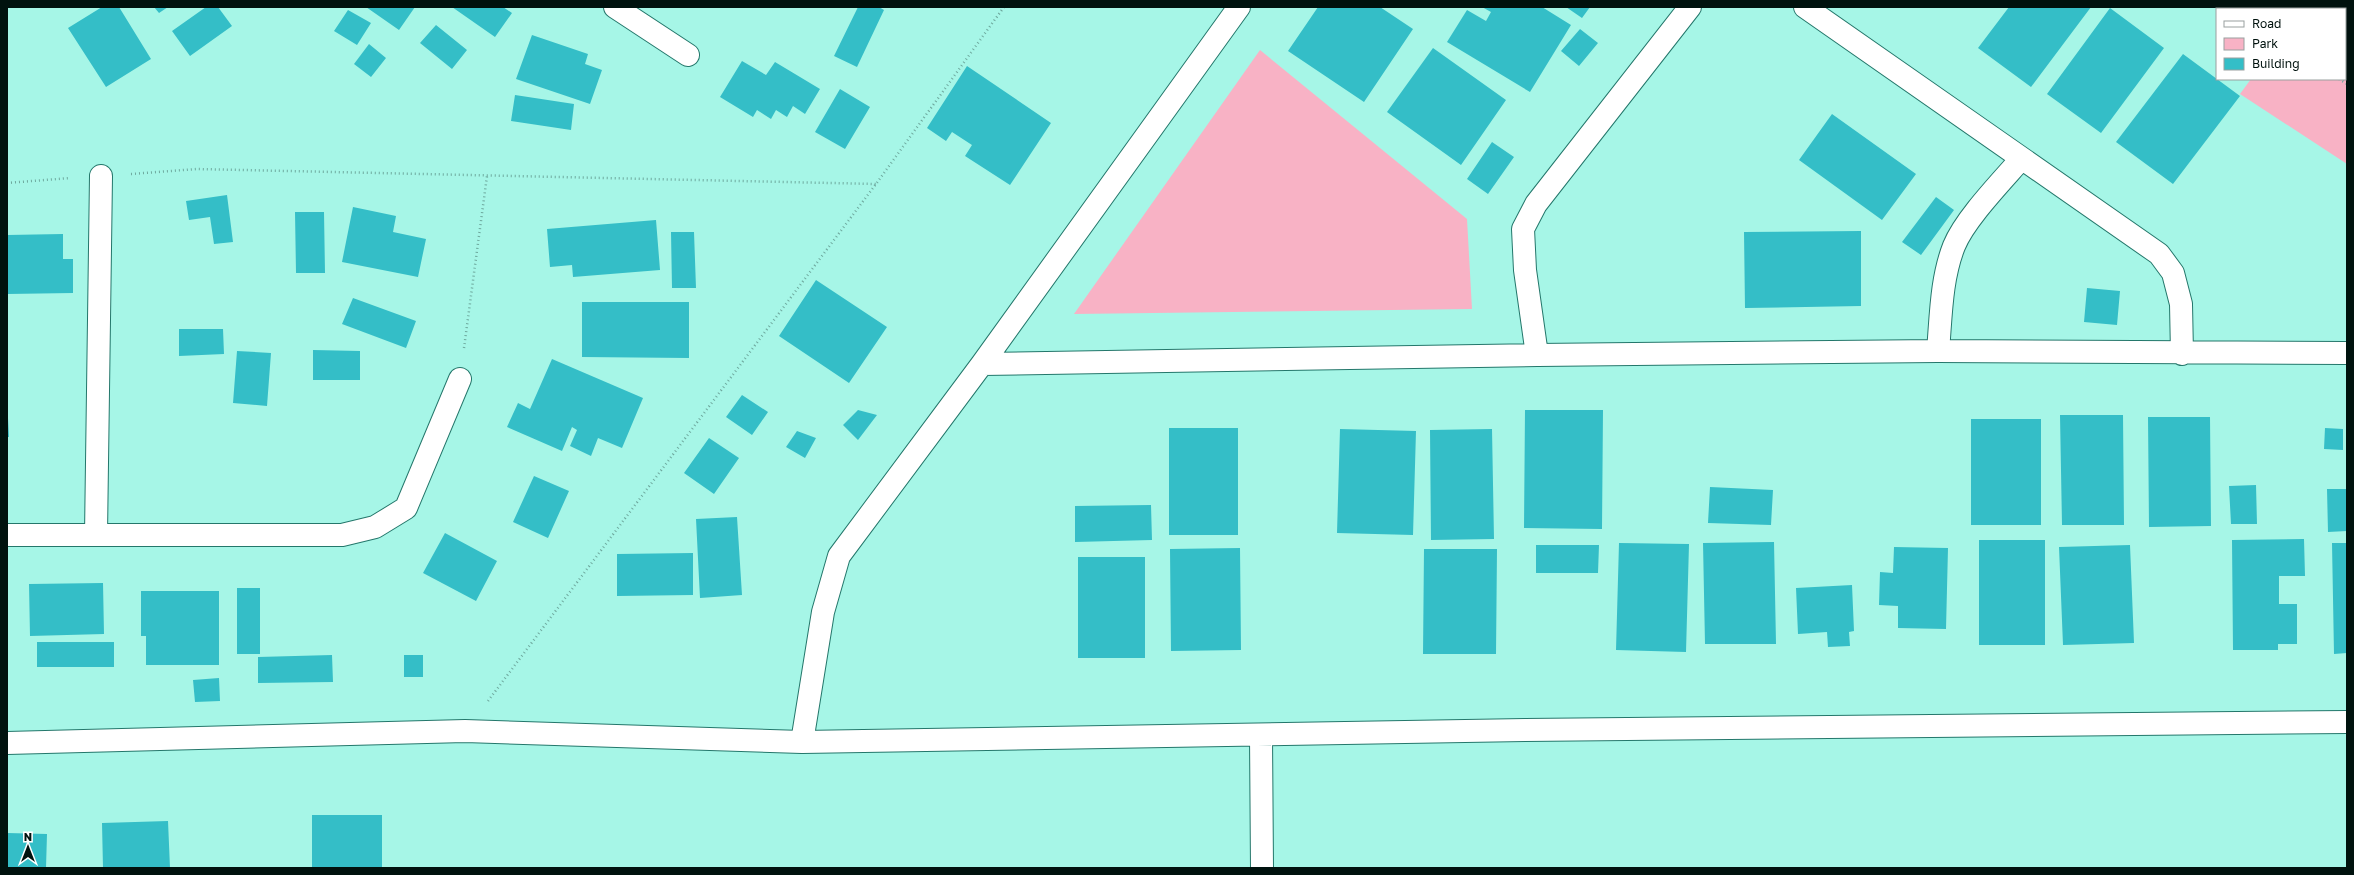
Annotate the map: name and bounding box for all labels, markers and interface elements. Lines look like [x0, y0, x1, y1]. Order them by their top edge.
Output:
legend [2216, 8, 2346, 80]
text: Road [2252, 16, 2281, 31]
text: Park [2252, 36, 2278, 51]
text: Building [2252, 56, 2300, 71]
north arrow [8, 827, 48, 867]
text: N [24, 830, 32, 843]

